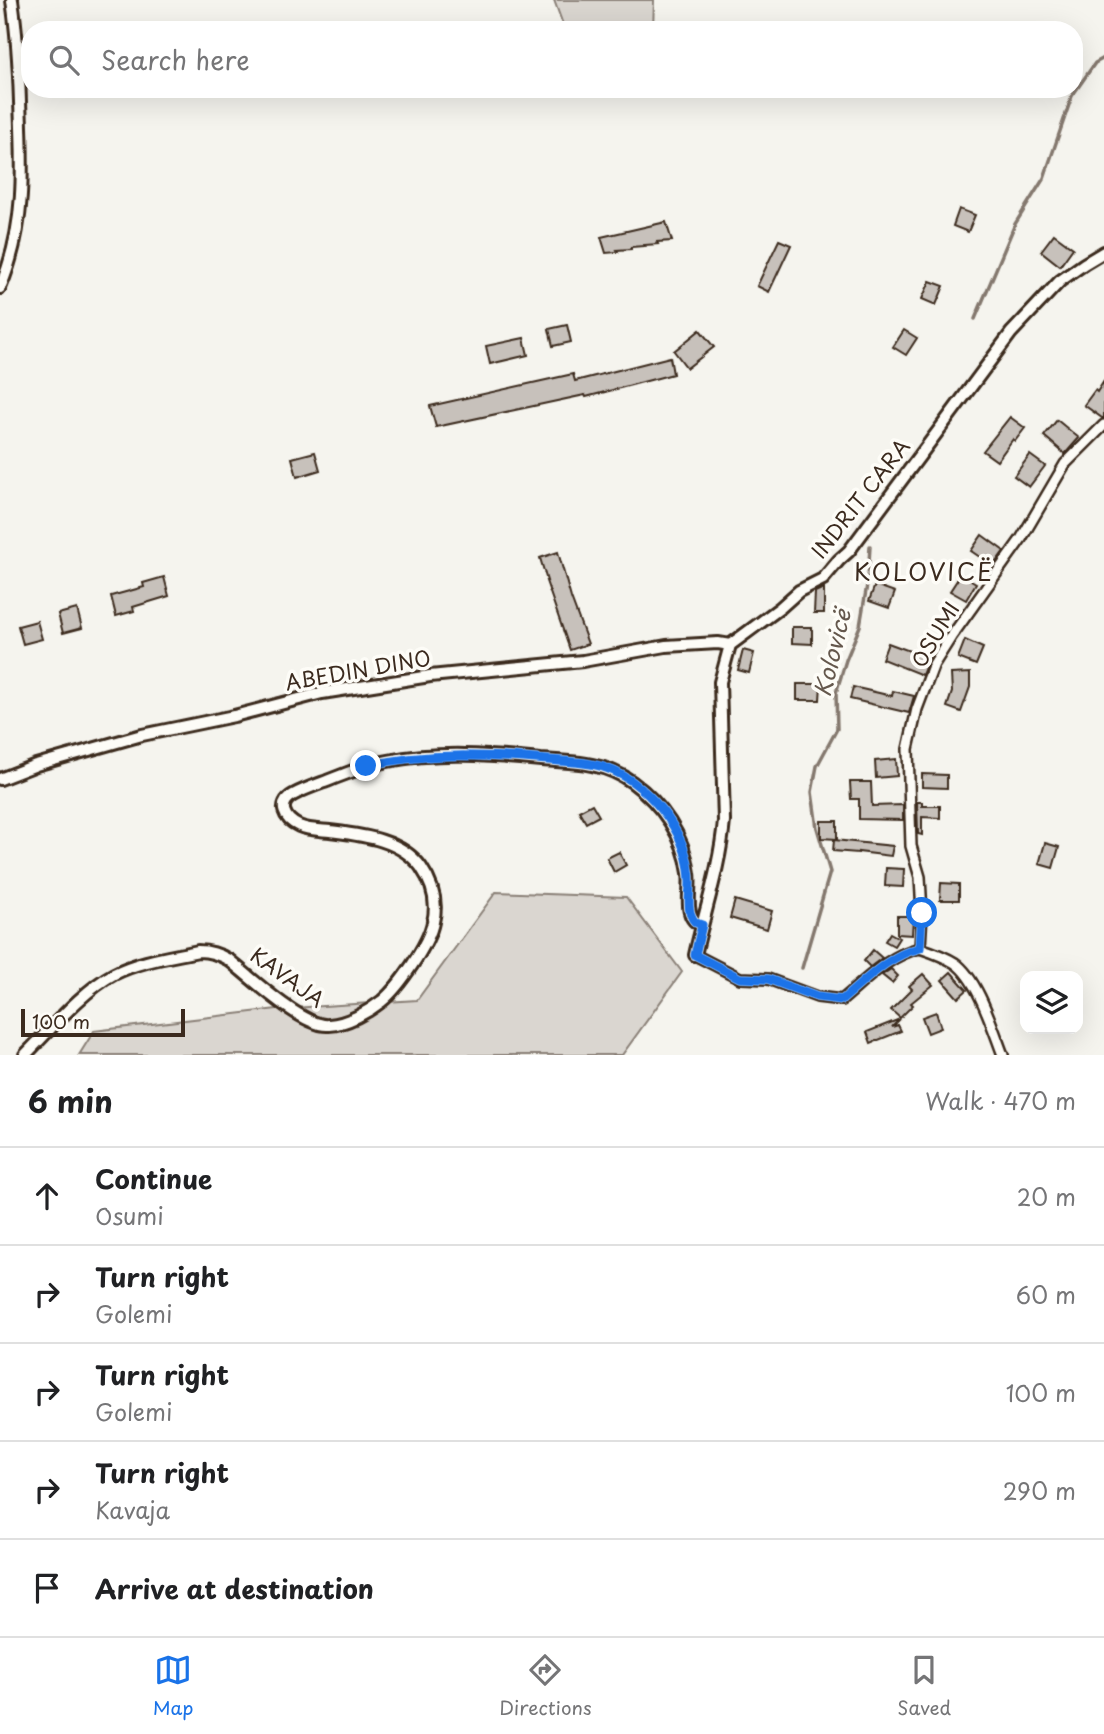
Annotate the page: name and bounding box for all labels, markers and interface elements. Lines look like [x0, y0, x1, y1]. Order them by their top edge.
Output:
search box [21, 21, 1083, 98]
text: Search here [101, 40, 250, 79]
icon: search [45, 41, 83, 79]
street label: INDRIT CARA [802, 431, 917, 565]
district label: KOLOVICË [854, 553, 994, 589]
street label: OSUMI [902, 595, 967, 673]
water label: Kolovicë [804, 602, 860, 700]
street label: ABEDIN DINO [282, 640, 433, 698]
route end [350, 750, 381, 781]
route start [906, 897, 937, 928]
street label: KAVAJA [244, 938, 332, 1014]
map controls [1020, 971, 1083, 1034]
button: layers [1020, 971, 1083, 1034]
scale bar [21, 1006, 186, 1038]
text: 100 m [32, 1007, 90, 1035]
text: 6 min [28, 1078, 113, 1123]
text: Walk · 470 m [925, 1083, 1076, 1118]
text: Continue [95, 1159, 212, 1198]
icon: ahead [28, 1177, 66, 1215]
text: 20 m [1017, 1179, 1076, 1214]
text: Osumi [95, 1198, 164, 1233]
text: Turn right [95, 1257, 229, 1296]
icon: right [28, 1275, 66, 1313]
text: 60 m [1016, 1277, 1076, 1312]
text: Golemi [95, 1296, 172, 1331]
text: Turn right [95, 1355, 229, 1394]
icon: right [28, 1373, 66, 1411]
text: 100 m [1006, 1375, 1076, 1410]
text: Golemi [95, 1394, 172, 1429]
text: Turn right [95, 1453, 229, 1492]
icon: right [28, 1471, 66, 1509]
text: 290 m [1003, 1473, 1076, 1508]
text: Kavaja [95, 1492, 170, 1527]
icon: arrive [28, 1569, 66, 1607]
text: Arrive at destination [95, 1569, 374, 1608]
tab: Map [153, 1651, 193, 1721]
tab: Directions [499, 1651, 592, 1721]
tab: Saved [897, 1651, 951, 1721]

